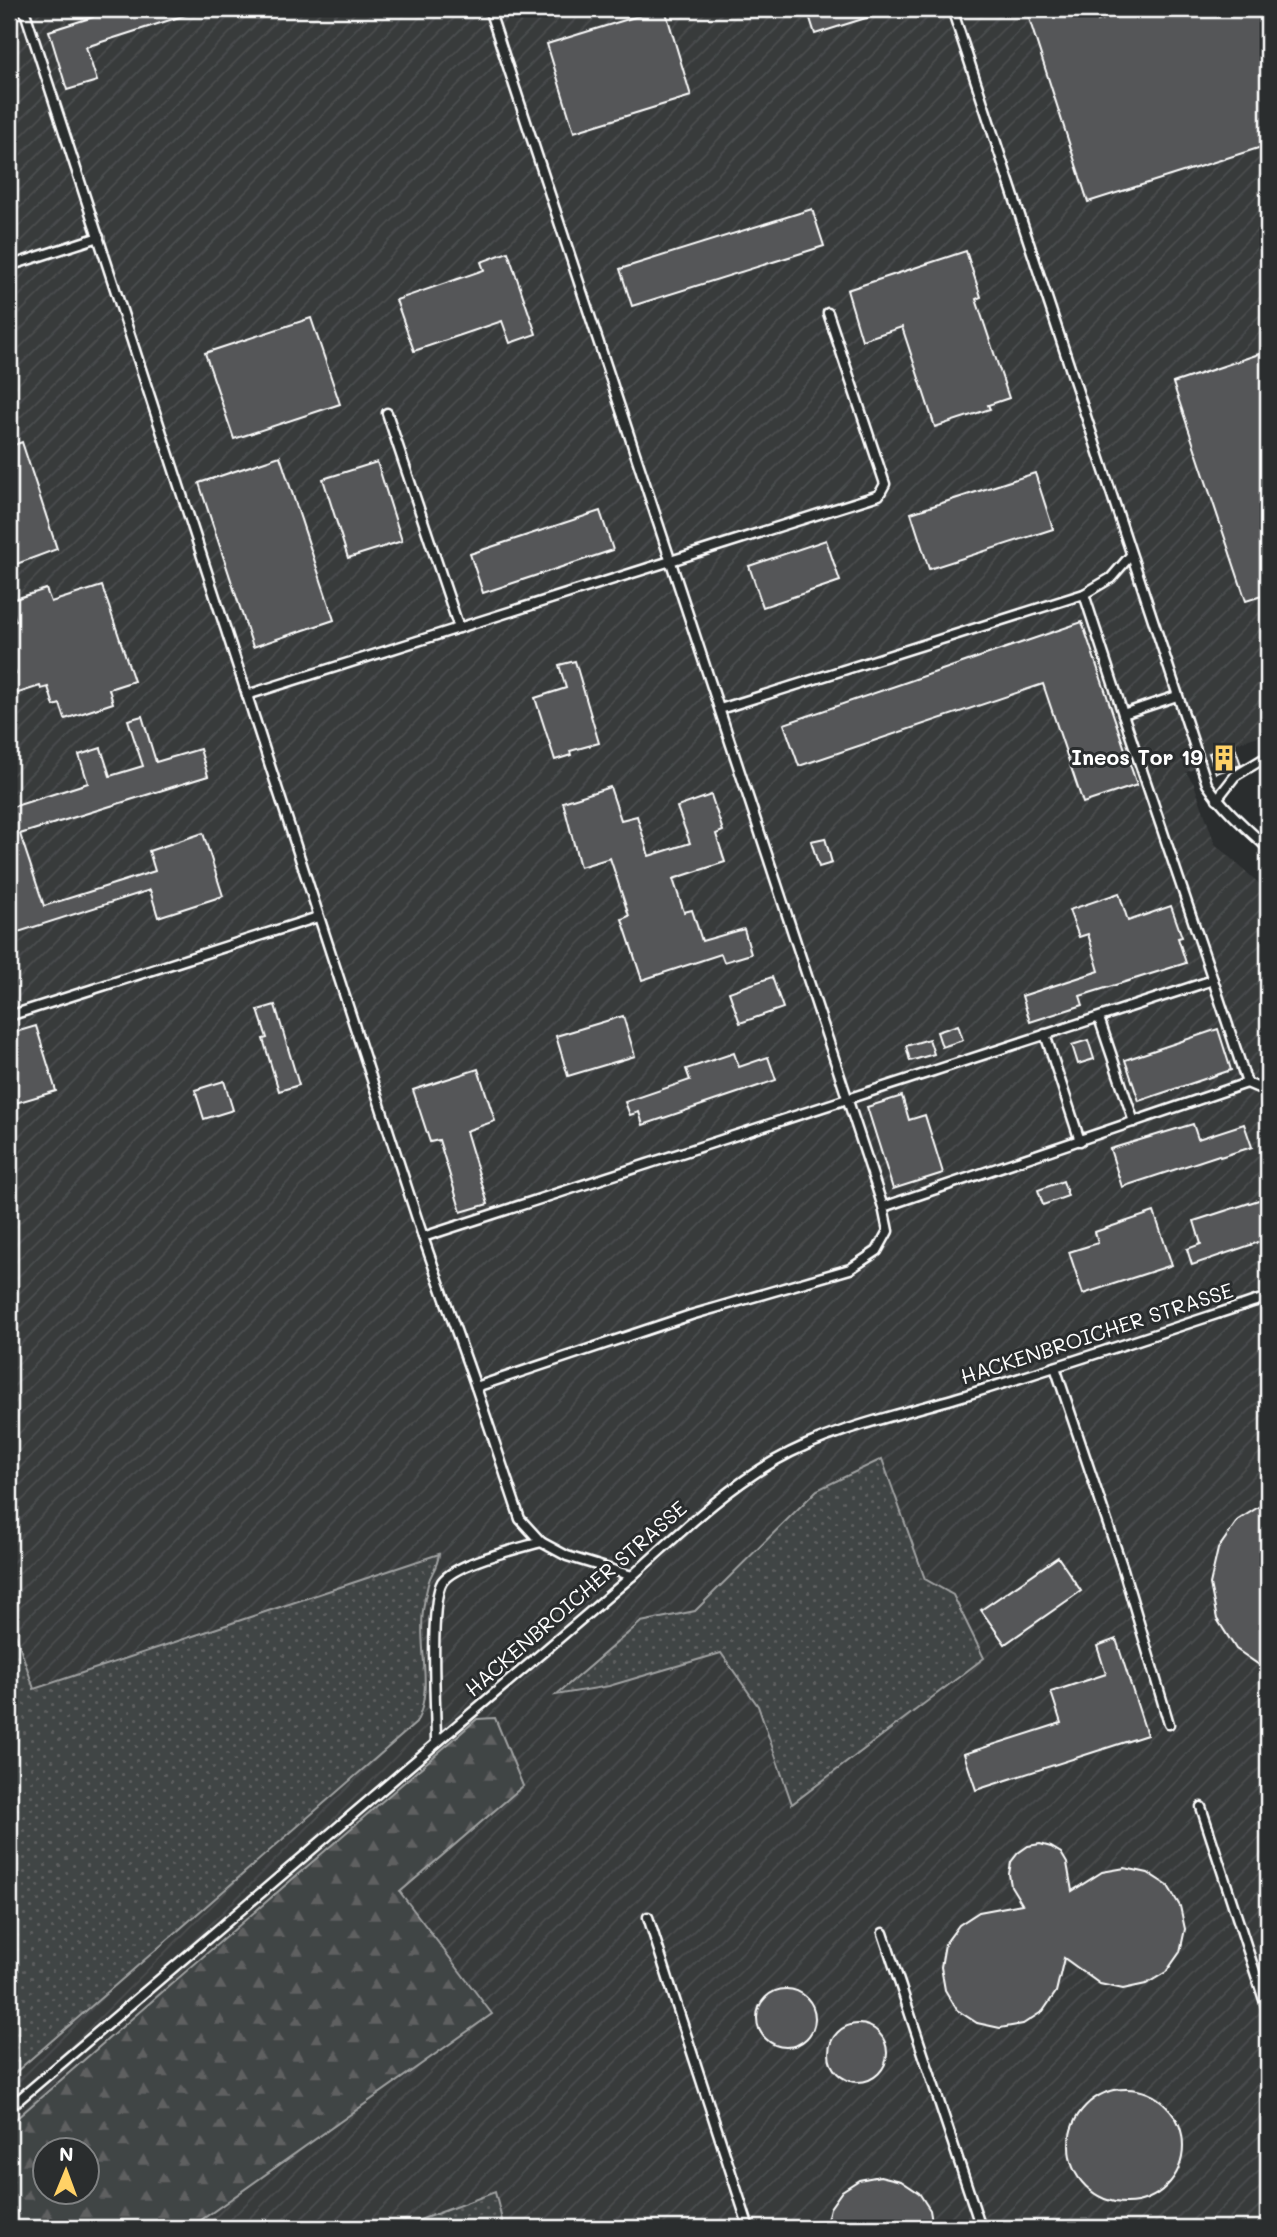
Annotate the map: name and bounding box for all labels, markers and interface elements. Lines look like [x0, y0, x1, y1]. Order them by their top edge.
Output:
place label: Ineos Tor 19 [1071, 743, 1203, 770]
building icon: Ineos Tor 19 [1209, 743, 1239, 773]
street label: HACKENBROICHER STRASSE [957, 1276, 1236, 1389]
street label: HACKENBROICHER STRASSE [459, 1494, 692, 1702]
north arrow [32, 2136, 102, 2206]
text: N [59, 2141, 74, 2166]

